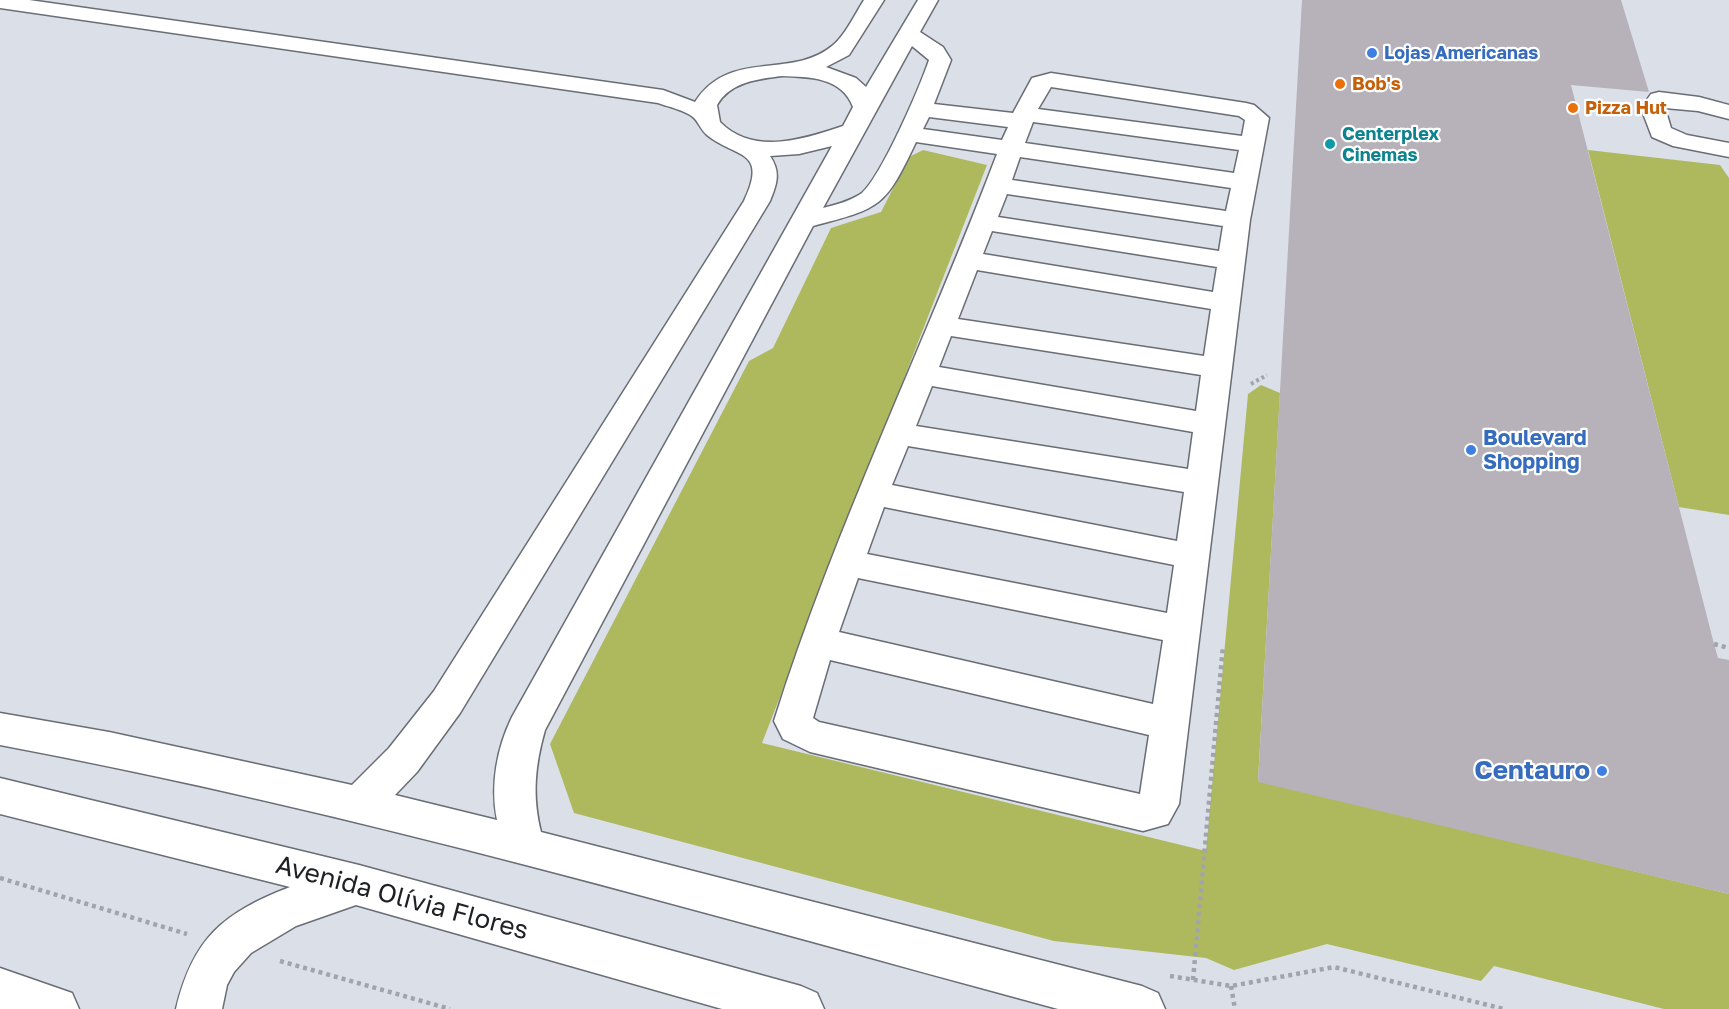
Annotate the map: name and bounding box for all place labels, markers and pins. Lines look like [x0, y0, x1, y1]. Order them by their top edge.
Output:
place label: Lojas Americanas [1384, 42, 1538, 64]
marker: Lojas Americanas [1365, 46, 1379, 60]
place label: Bob's [1352, 73, 1401, 95]
marker: Bob's [1333, 77, 1347, 91]
place label: Pizza Hut [1585, 97, 1667, 119]
marker: Pizza Hut [1566, 101, 1580, 115]
place label: Centerplex Cinemas [1342, 123, 1439, 166]
marker: Centerplex Cinemas [1323, 137, 1337, 151]
place label: Boulevard Shopping [1483, 425, 1587, 475]
marker: Boulevard Shopping [1464, 443, 1478, 457]
place label: Centauro [1474, 755, 1590, 787]
marker: Centauro [1595, 764, 1609, 778]

